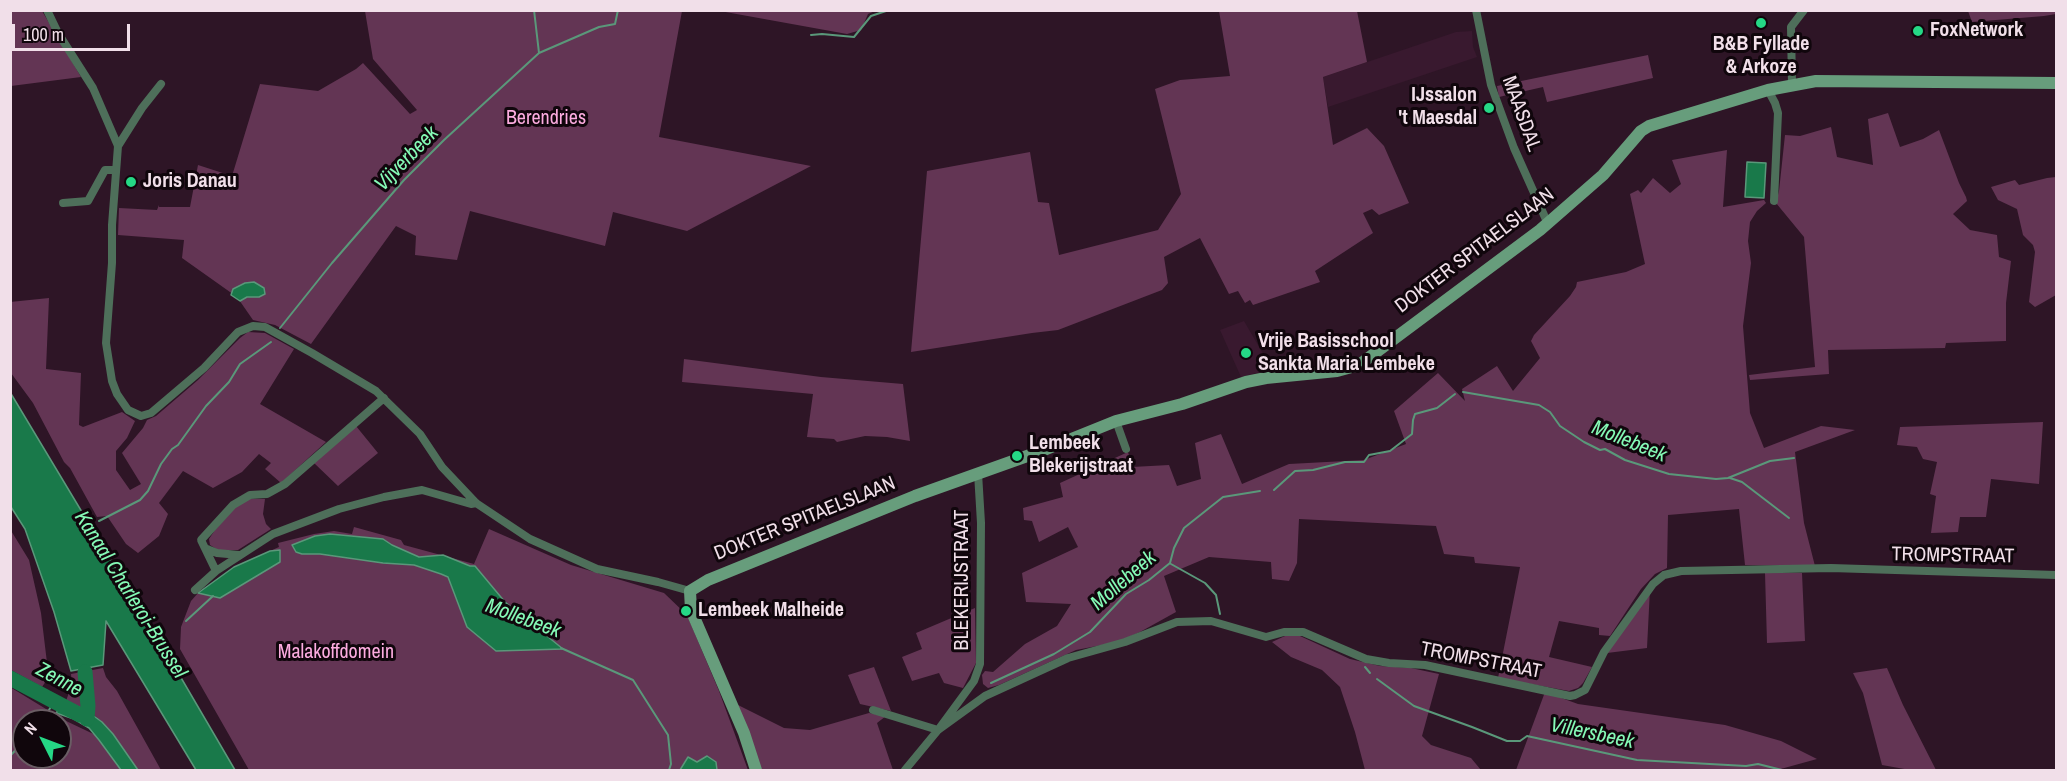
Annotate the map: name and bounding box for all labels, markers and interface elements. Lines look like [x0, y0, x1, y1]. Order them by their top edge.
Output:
scale bar [15, 12, 134, 50]
marker: B&B Fyllade & Arkoze [1754, 16, 1768, 30]
place label: FoxNetwork [1930, 19, 2023, 43]
text: 100 m [23, 22, 64, 47]
marker: FoxNetwork [1911, 24, 1925, 38]
place label: B&B Fyllade & Arkoze [1713, 33, 1809, 80]
street label: MAASDAL [1496, 73, 1546, 155]
place label: IJssalon 't Maesdal [1398, 84, 1477, 131]
marker: IJssalon 't Maesdal [1482, 101, 1496, 115]
park label: Berendries [506, 107, 586, 131]
water label: Vijverbeek [370, 121, 444, 197]
place label: Joris Danau [143, 170, 237, 194]
marker: Joris Danau [124, 175, 138, 189]
street label: DOKTER SPITAELSLAAN [1391, 183, 1559, 319]
place label: Vrije Basisschool Sankta Maria Lembeke [1258, 330, 1435, 377]
marker: Vrije Basisschool Sankta Maria Lembeke [1239, 346, 1253, 360]
water label: Mollebeek [1588, 416, 1670, 468]
place label: Lembeek Blekerijstraat [1029, 432, 1133, 479]
marker: Lembeek Blekerijstraat [1010, 449, 1024, 463]
street label: DOKTER SPITAELSLAAN [711, 472, 899, 566]
water label: Kanaal Charleroi-Brussel [68, 507, 192, 683]
street label: BLEKERIJSTRAAT [951, 510, 975, 650]
street label: TROMPSTRAAT [1891, 543, 2015, 569]
water label: Mollebeek [1086, 546, 1162, 616]
water label: Mollebeek [482, 594, 564, 644]
place label: Lembeek Malheide [698, 599, 844, 623]
marker: Lembeek Malheide [679, 604, 693, 618]
street label: TROMPSTRAAT [1418, 638, 1544, 684]
park label: Malakoffdomein [278, 641, 394, 665]
water label: Zenne [32, 657, 86, 703]
north arrow [12, 709, 72, 769]
water label: Villersbeek [1548, 713, 1636, 755]
text: N [19, 717, 41, 739]

